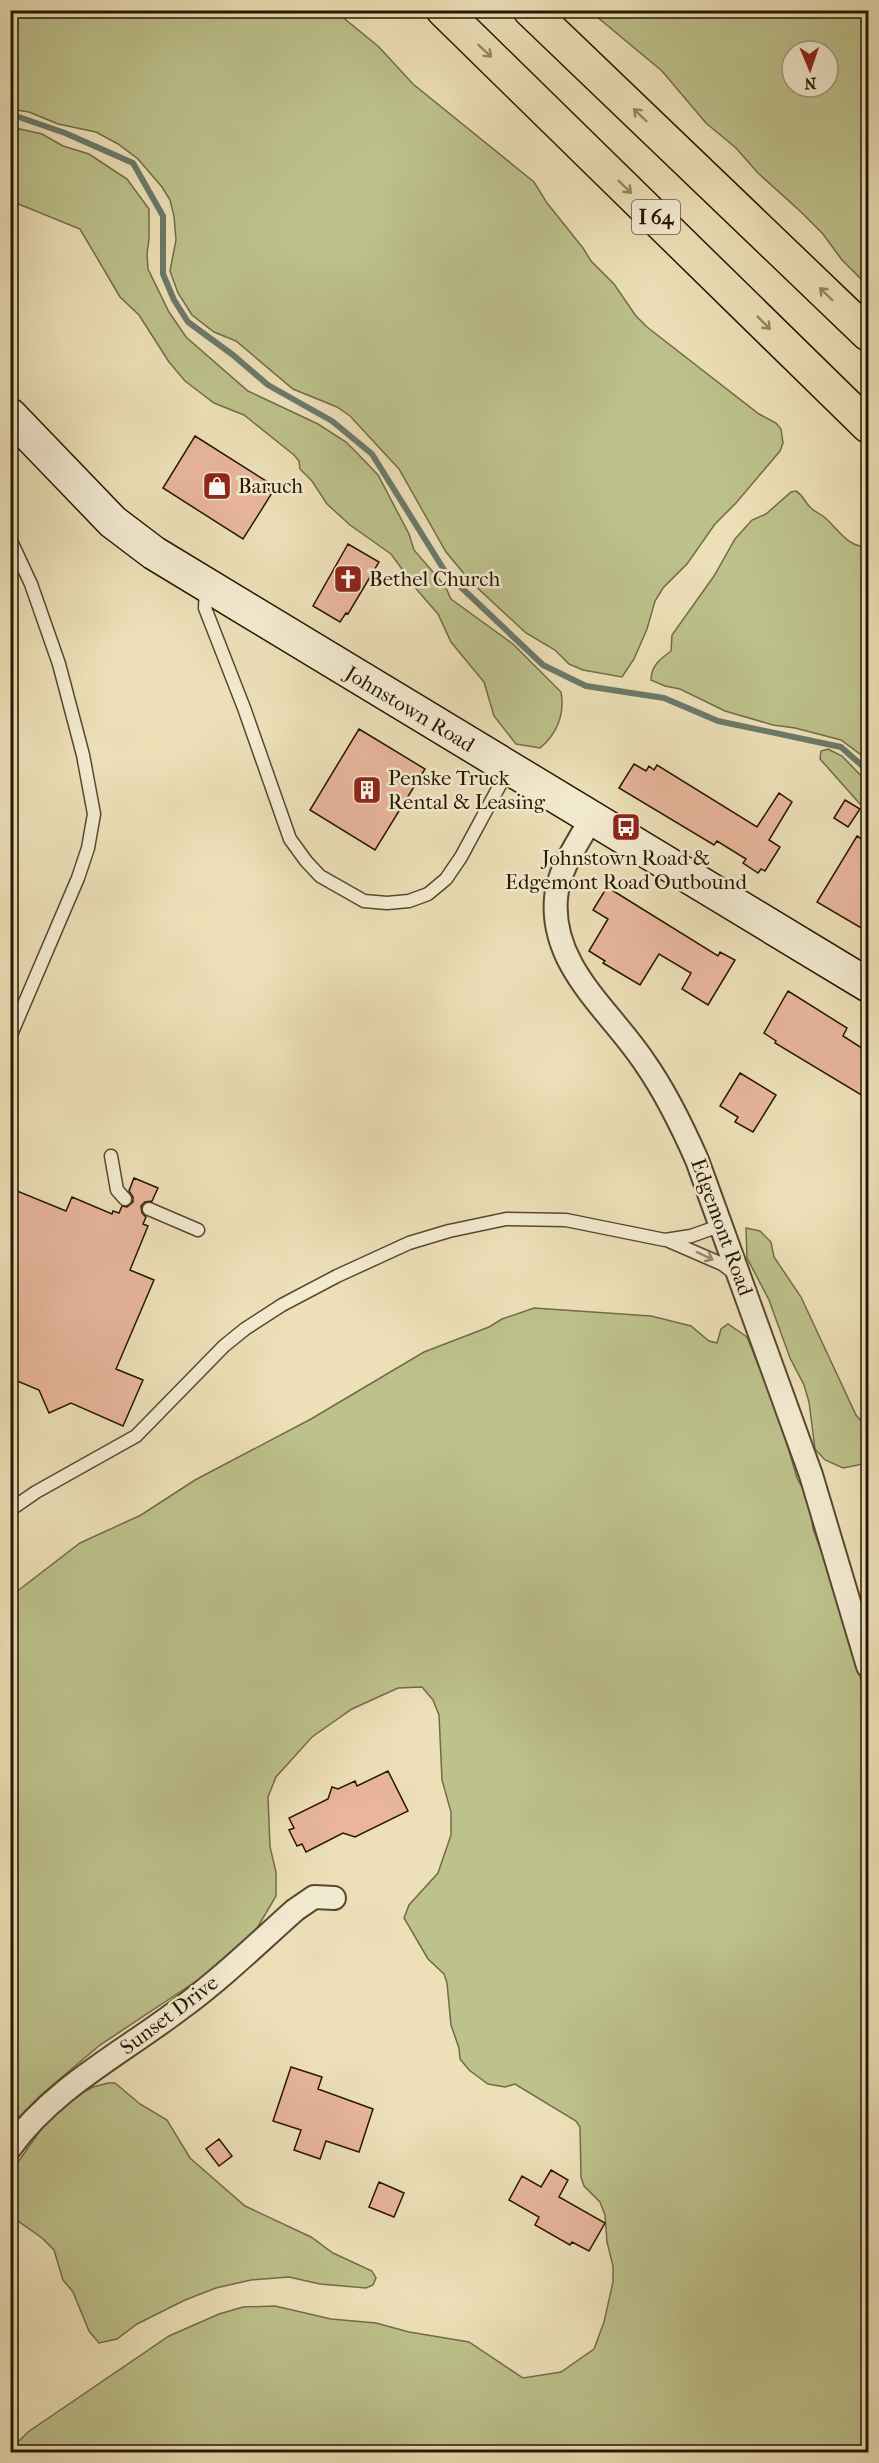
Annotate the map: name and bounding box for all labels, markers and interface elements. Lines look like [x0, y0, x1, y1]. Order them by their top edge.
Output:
north arrow [780, 39, 840, 99]
one-way arrow [478, 43, 493, 58]
text: N [803, 74, 817, 93]
one-way arrow [632, 108, 647, 122]
one-way arrow [617, 179, 632, 194]
road number: I 64 [632, 200, 680, 234]
one-way arrow [819, 286, 834, 301]
one-way arrow [757, 316, 771, 331]
shop icon: Baruch [201, 470, 233, 502]
place label: Baruch [238, 474, 303, 498]
church icon: Bethel Church [332, 563, 364, 595]
place label: Bethel Church [369, 567, 500, 591]
street label: Johnstown Road [339, 660, 479, 757]
place label: Penske Truck Rental & Leasing [388, 766, 546, 814]
building icon: Penske Truck Rental & Leasing [351, 774, 383, 806]
bus stop icon: Johnstown Road & Edgemont Road Outbound [610, 811, 642, 843]
place label: Johnstown Road & Edgemont Road Outbound [505, 846, 747, 894]
street label: Edgemont Road [686, 1155, 758, 1300]
one-way arrow [696, 1250, 714, 1262]
street label: Sunset Drive [115, 1970, 223, 2060]

